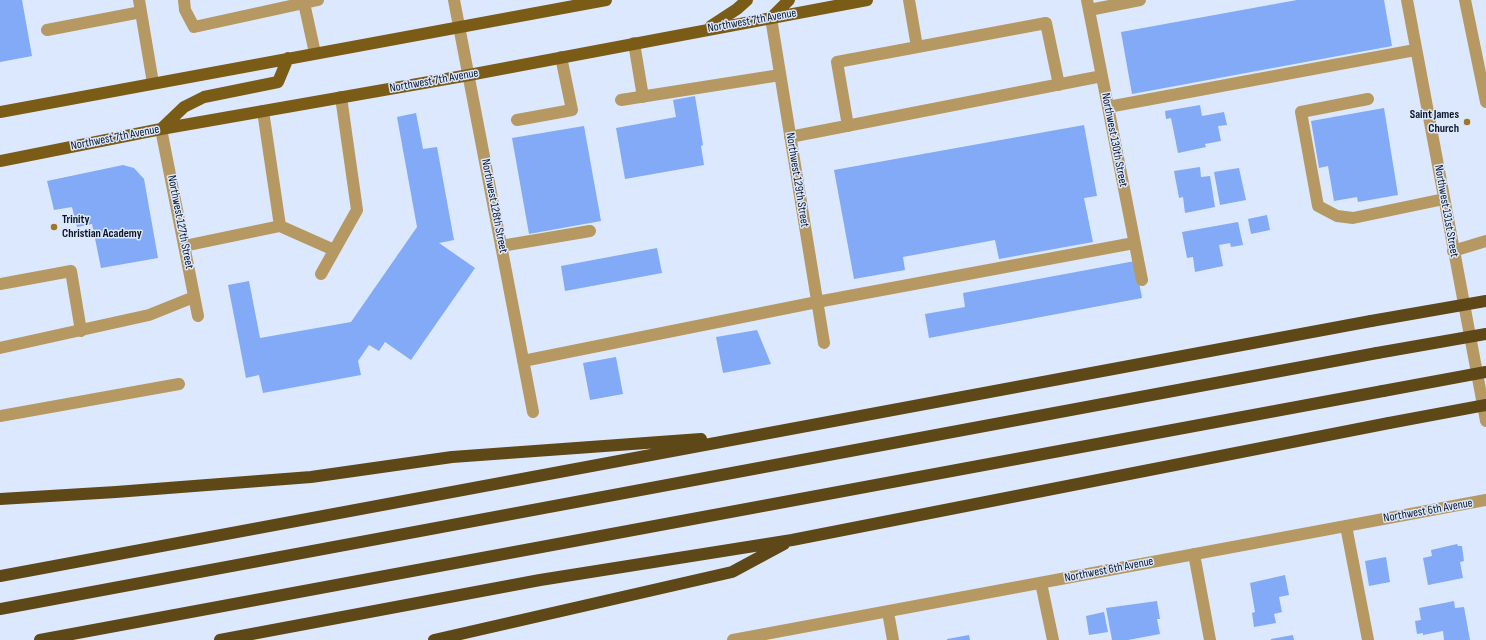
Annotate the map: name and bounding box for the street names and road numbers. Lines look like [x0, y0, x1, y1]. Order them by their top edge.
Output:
street label: Northwest 7th Avenue [707, 6, 797, 36]
street label: Northwest 7th Avenue [389, 66, 479, 96]
street label: Northwest 130th Street [1098, 92, 1130, 188]
street label: Northwest 7th Avenue [70, 122, 160, 154]
street label: Northwest 129th Street [782, 132, 812, 228]
street label: Northwest 128th Street [478, 158, 510, 254]
street label: Northwest 131st Street [1431, 164, 1461, 258]
street label: Northwest 127th Street [164, 174, 196, 270]
street label: Northwest 6th Avenue [1382, 496, 1474, 526]
street label: Northwest 6th Avenue [1063, 554, 1155, 586]

